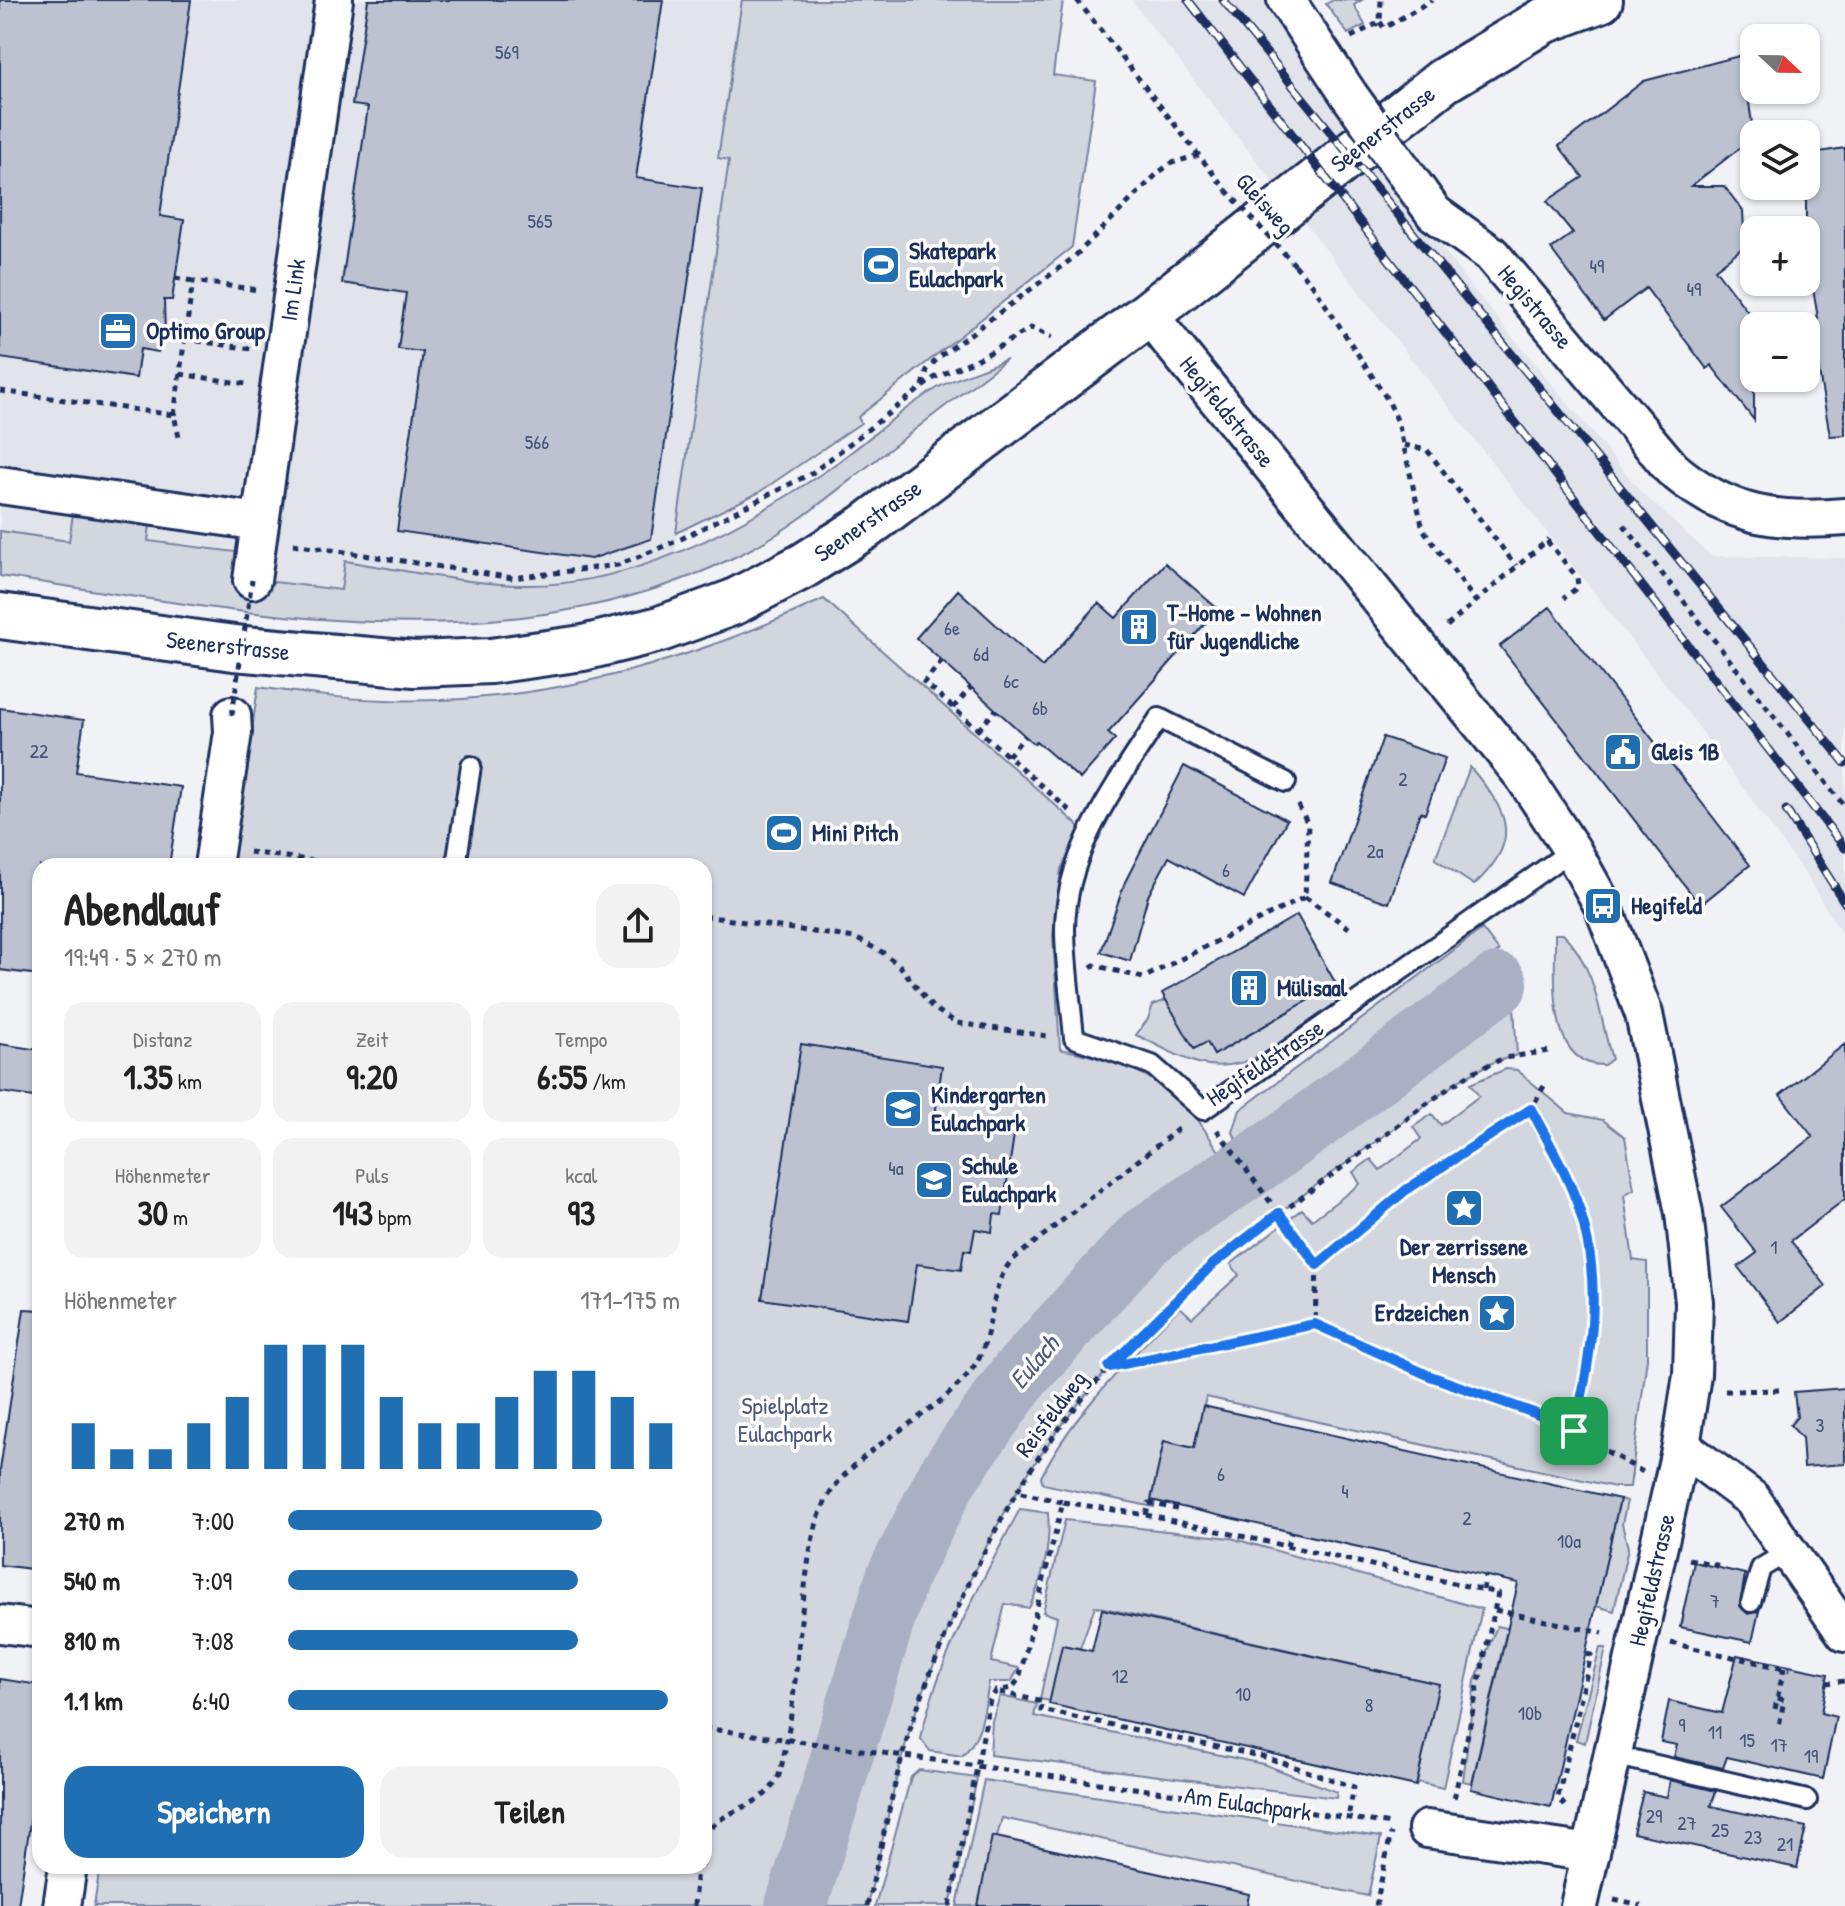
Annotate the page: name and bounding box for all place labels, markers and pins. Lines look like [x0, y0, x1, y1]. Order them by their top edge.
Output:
place label: Skatepark Eulachpark [909, 234, 1003, 295]
sports icon: Skatepark Eulachpark [860, 244, 902, 286]
office icon: Optimo Group [97, 310, 139, 352]
place label: Optimo Group [146, 314, 266, 347]
place label: T-Home – Wohnen für Jugendliche [1166, 596, 1322, 657]
building icon: T-Home – Wohnen für Jugendliche [1118, 606, 1160, 648]
public building icon: Gleis 1B [1602, 731, 1644, 773]
place label: Gleis 1B [1651, 735, 1719, 767]
sports icon: Mini Pitch [763, 812, 805, 854]
place label: Mini Pitch [812, 816, 898, 848]
bus stop icon: Hegifeld [1582, 885, 1624, 927]
place label: Hegifeld [1631, 889, 1702, 922]
building icon: Mülisaal [1228, 967, 1270, 1009]
place label: Mülisaal [1277, 971, 1348, 1003]
place label: Kindergarten Eulachpark [931, 1078, 1046, 1139]
school or university icon: Kindergarten Eulachpark [882, 1088, 924, 1130]
place label: Schule Eulachpark [962, 1149, 1056, 1210]
school or university icon: Schule Eulachpark [913, 1159, 955, 1201]
place icon: Der zerrissene Mensch [1443, 1187, 1485, 1229]
place label: Der zerrissene Mensch [1400, 1230, 1528, 1290]
place icon: Erdzeichen [1476, 1292, 1518, 1334]
place label: Erdzeichen [1375, 1296, 1469, 1328]
pin [1540, 1397, 1608, 1465]

